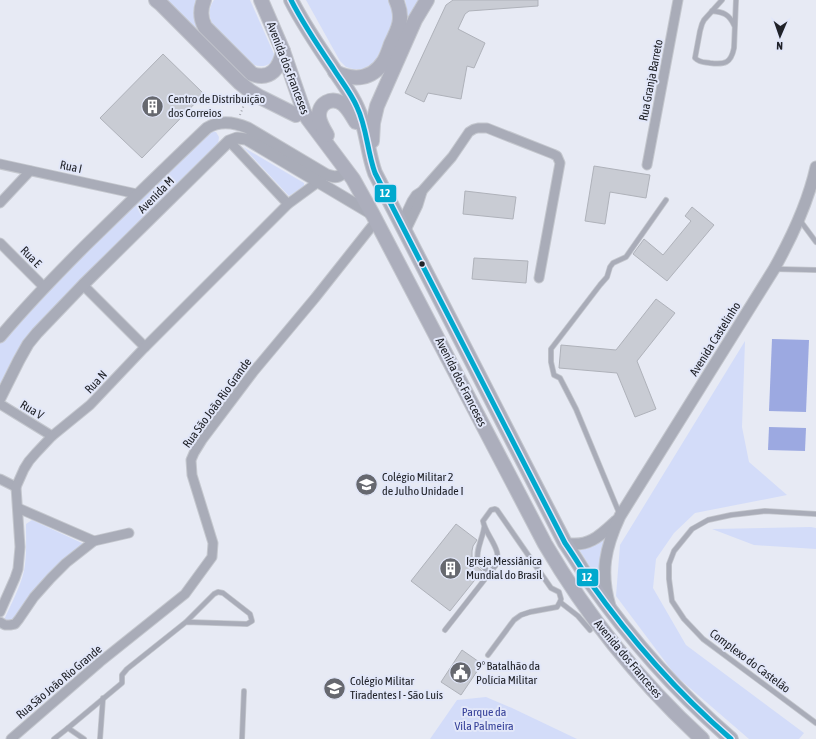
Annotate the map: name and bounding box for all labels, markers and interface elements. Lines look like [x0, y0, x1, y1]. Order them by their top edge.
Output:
north arrow [760, 16, 800, 56]
street label: Avenida dos Franceses [264, 20, 312, 116]
street label: Rua Granja Barreto [636, 38, 666, 122]
text: N [776, 40, 783, 52]
place label: Centro de Distribuição dos Correios [168, 92, 265, 120]
building icon: Centro de Distribuição dos Correios [139, 93, 165, 119]
street label: Rua I [59, 158, 83, 176]
street label: Avenida M [135, 174, 177, 216]
line badge: 12 [374, 184, 397, 203]
text: 12 [380, 187, 390, 199]
street label: Rua E [18, 244, 44, 270]
unlabelled marker [417, 259, 427, 269]
street label: Avenida Castelinho [687, 299, 744, 379]
street label: Avenida dos Franceses [433, 335, 489, 429]
street label: Rua São João Rio Grande [180, 355, 254, 451]
street label: Rua N [82, 368, 110, 396]
street label: Rua V [18, 398, 46, 422]
place label: Colégio Militar 2 de Julho Unidade I [382, 470, 463, 498]
school or university icon: Colégio Militar 2 de Julho Unidade I [353, 471, 379, 497]
place label: Igreja Messiânica Mundial do Brasil [466, 554, 543, 582]
building icon: Igreja Messiânica Mundial do Brasil [437, 555, 463, 581]
line badge: 12 [576, 568, 599, 587]
text: 12 [582, 571, 592, 583]
street label: Avenida dos Franceses [591, 617, 665, 701]
street label: Complexo do Castelão [707, 626, 793, 696]
street label: Rua São João Rio Grande [13, 642, 105, 722]
place label: 9º Batalhão da Polícia Militar [476, 659, 540, 687]
public building icon: 9º Batalhão da Polícia Militar [448, 660, 474, 686]
place label: Colégio Militar Tiradentes I - São Luís [350, 674, 443, 702]
school or university icon: Colégio Militar Tiradentes I - São Luís [322, 675, 348, 701]
park label: Parque da Vila Palmeira [454, 705, 514, 733]

